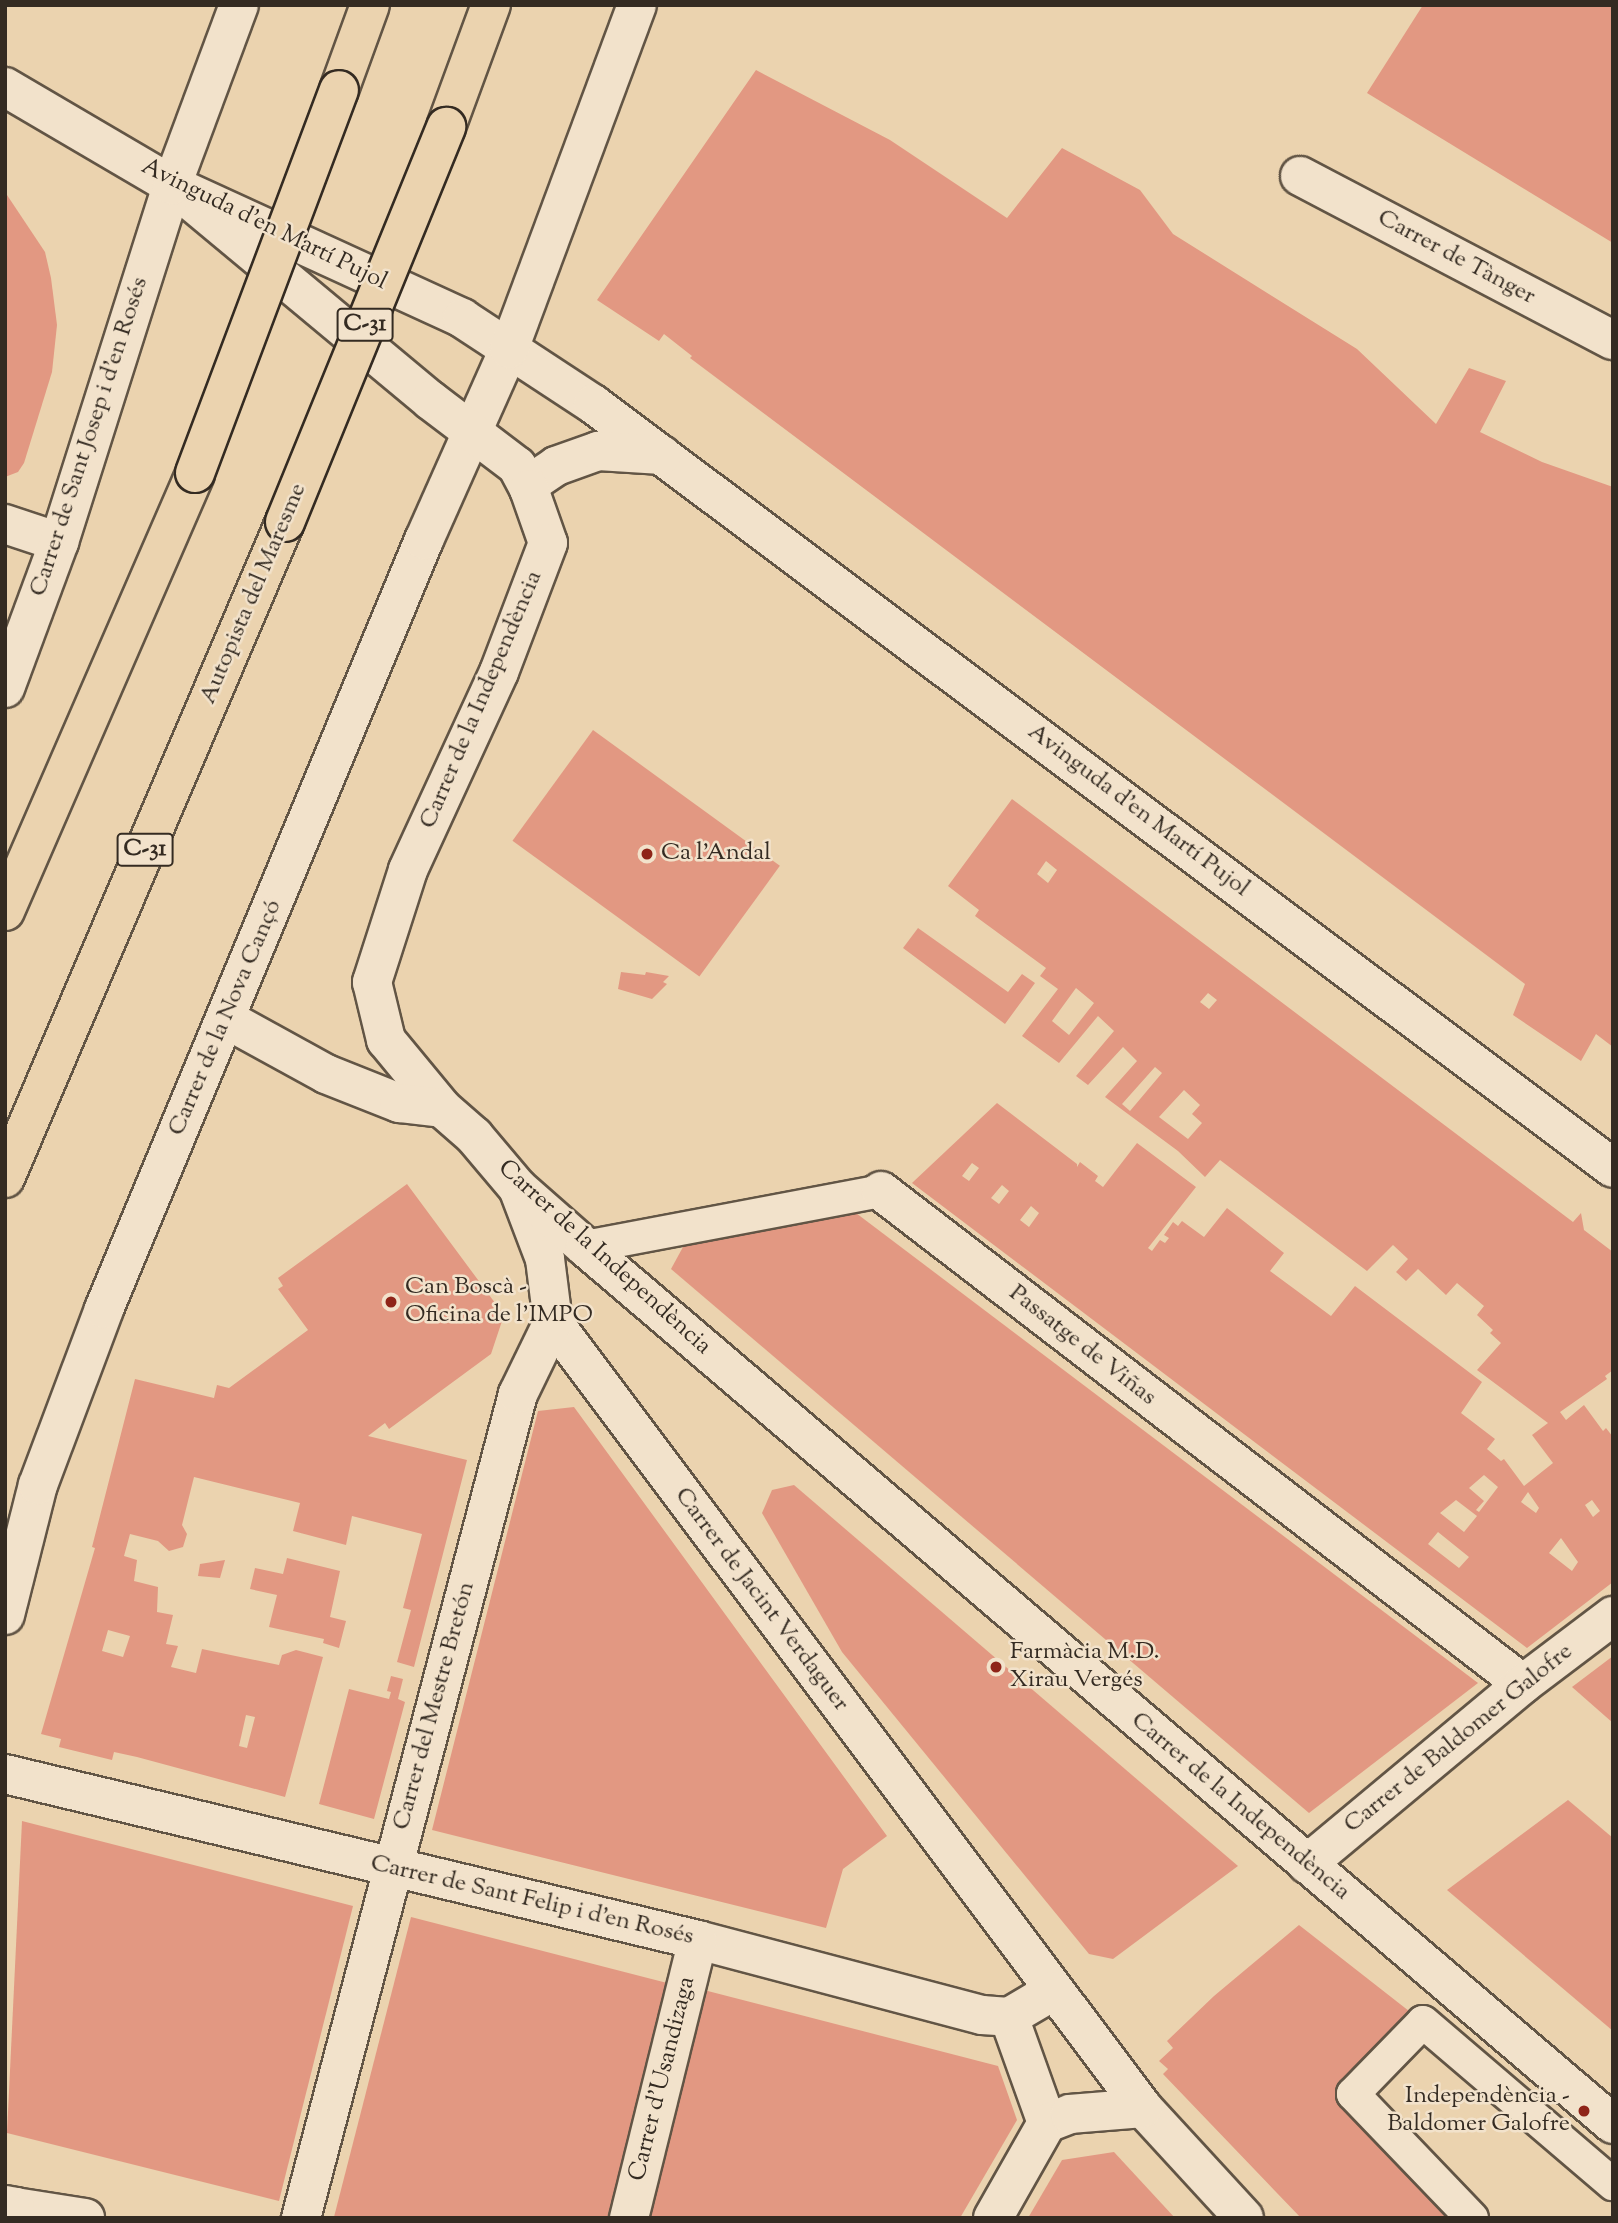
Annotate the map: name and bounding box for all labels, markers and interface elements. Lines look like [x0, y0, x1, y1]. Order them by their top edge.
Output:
street label: Avinguda d'en Martí Pujol [136, 153, 392, 297]
street label: Carrer de Tànger [1372, 204, 1540, 312]
street label: Carrer de Sant Josep i d'en Rosés [25, 274, 155, 600]
road number: C-31 [335, 306, 395, 344]
street label: Autopista del Maresme [194, 479, 314, 709]
street label: Carrer de la Independència [415, 567, 549, 833]
street label: Avinguda d'en Martí Pujol [1021, 718, 1255, 904]
road number: C-31 [115, 830, 175, 870]
place label: Ca l'Andal [661, 840, 771, 868]
marker: Ca l'Andal [639, 846, 655, 862]
street label: Carrer de la Nova Cançó [163, 896, 289, 1140]
street label: Carrer de la Independència [491, 1155, 717, 1361]
place label: Can Boscà - Oficina de l'IMPO [405, 1274, 593, 1330]
street label: Passatge de Viñas [1003, 1280, 1161, 1412]
marker: Can Boscà - Oficina de l'IMPO [383, 1294, 399, 1310]
street label: Carrer de Jacint Verdaguer [668, 1483, 854, 1717]
street label: Carrer del Mestre Bretón [388, 1579, 482, 1833]
street label: Carrer de Baldomer Galofre [1339, 1638, 1579, 1840]
place label: Farmàcia M.D. Xirau Vergés [1010, 1639, 1160, 1695]
marker: Farmàcia M.D. Xirau Vergés [988, 1659, 1004, 1675]
street label: Carrer de la Independència [1125, 1707, 1355, 1907]
street label: Carrer de Sant Felip i d'en Rosés [368, 1850, 696, 1952]
street label: Carrer d'Usandizaga [624, 1974, 702, 2184]
place label: Independència - Baldomer Galofre [1387, 2083, 1570, 2139]
marker: Independència - Baldomer Galofre [1576, 2103, 1592, 2119]

